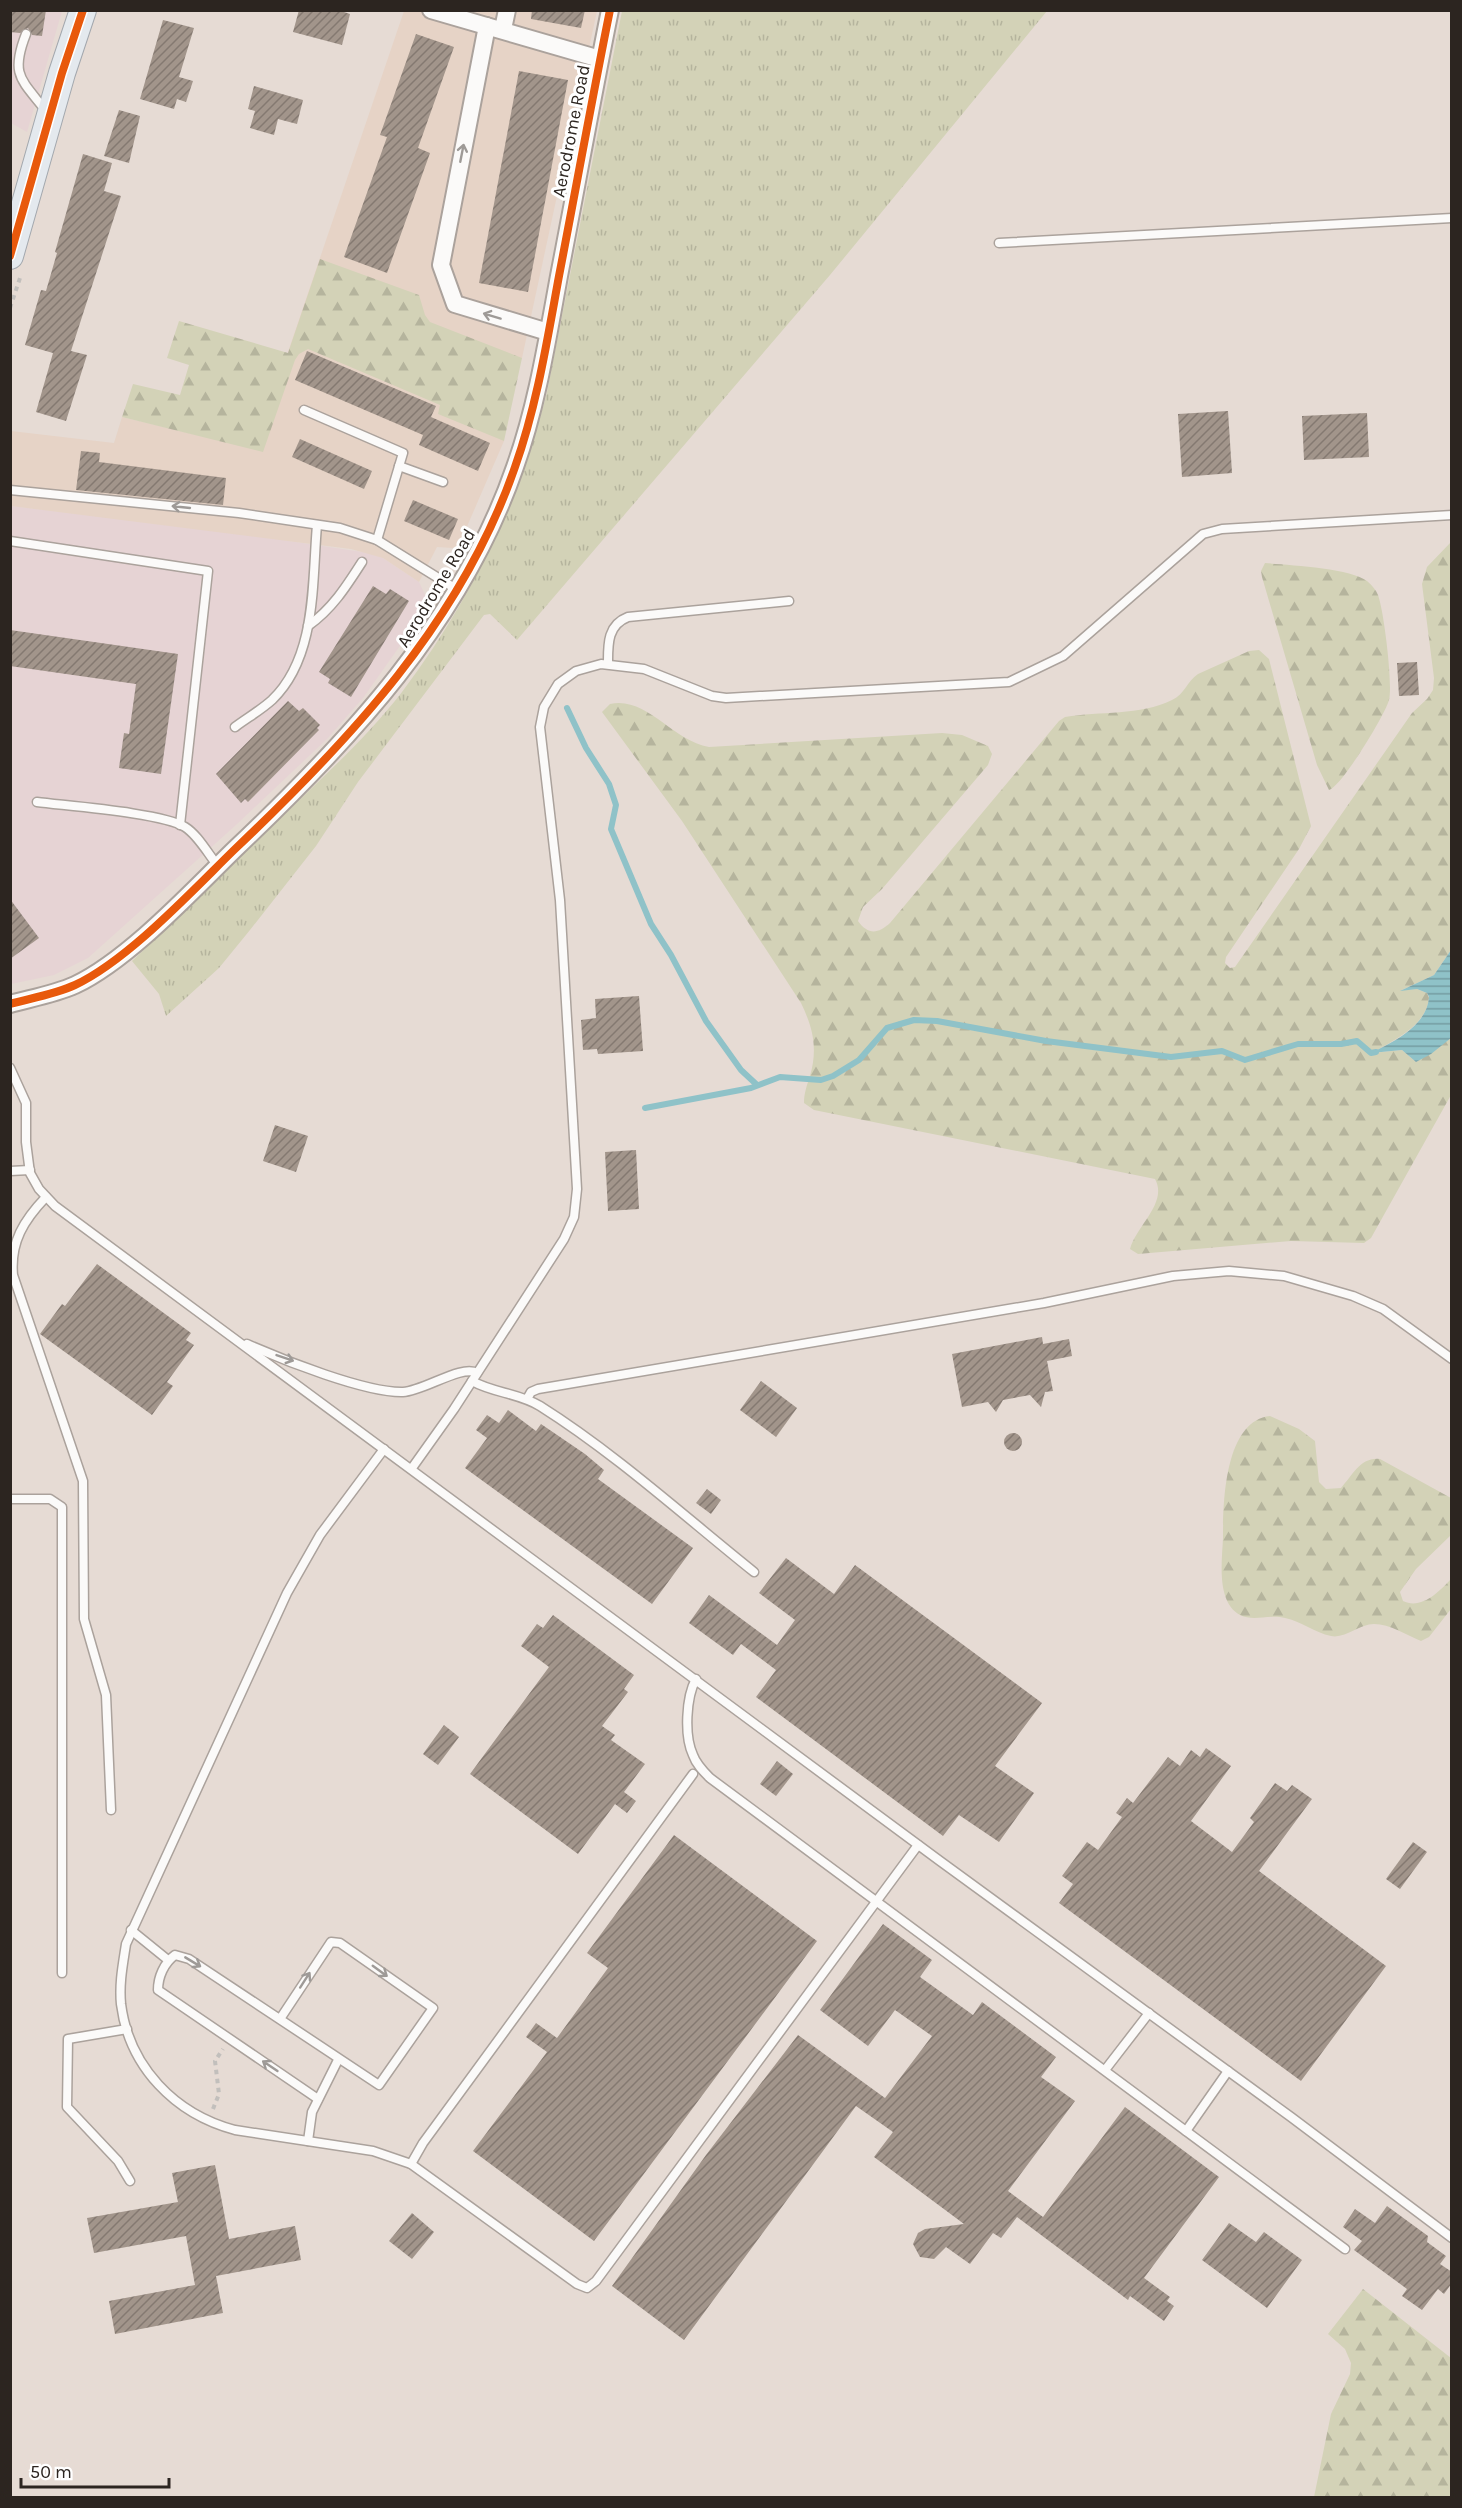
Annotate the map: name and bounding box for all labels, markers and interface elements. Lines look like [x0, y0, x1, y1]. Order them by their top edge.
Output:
street label: Aerodrome Road [547, 63, 595, 199]
one-way arrow [457, 144, 468, 163]
one-way arrow [483, 310, 502, 321]
one-way arrow [172, 501, 192, 512]
street label: Aerodrome Road [392, 525, 480, 651]
one-way arrow [275, 1354, 294, 1365]
one-way arrow [184, 1956, 201, 1968]
one-way arrow [371, 1965, 387, 1978]
one-way arrow [299, 1972, 311, 1989]
one-way arrow [262, 2060, 279, 2072]
scale bar [21, 2451, 170, 2489]
text: 50 m [30, 2461, 72, 2483]

